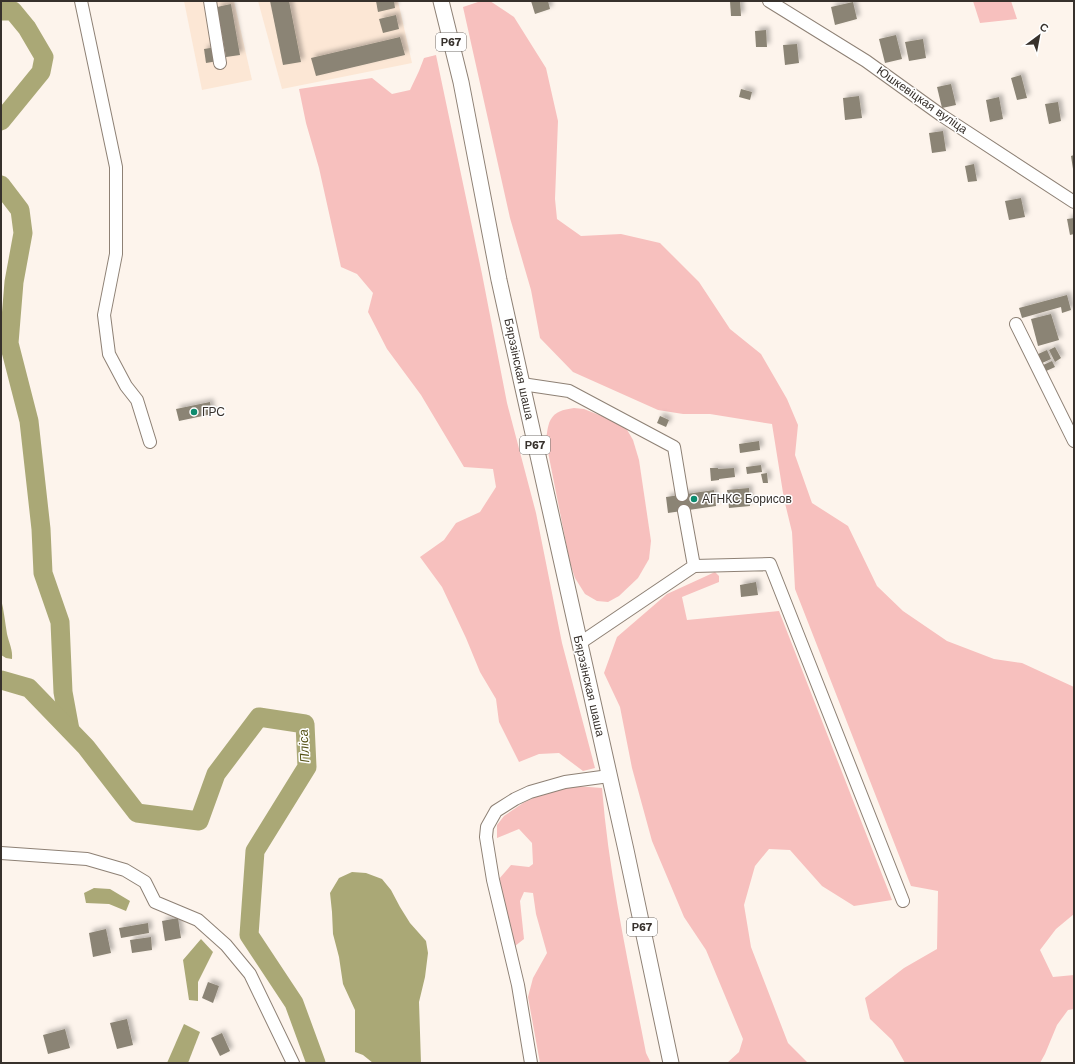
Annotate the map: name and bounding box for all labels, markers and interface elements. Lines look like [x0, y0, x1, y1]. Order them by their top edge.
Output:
north arrow [1019, 16, 1059, 56]
text: С [1037, 20, 1051, 36]
road number: Р67 [436, 33, 466, 51]
street label: Юшкевіцкая вуліца [874, 63, 970, 137]
street label: Бярэзінская шаша [501, 317, 537, 421]
place label: ГРС [202, 405, 225, 419]
marker: ГРС [189, 407, 199, 417]
road number: Р67 [520, 436, 550, 454]
place label: АГНКС Борисов [702, 492, 792, 506]
marker: АГНКС Борисов [689, 494, 699, 504]
street label: Бярэзінская шаша [571, 634, 608, 738]
water label: Пліса [296, 729, 312, 763]
road number: Р67 [627, 918, 657, 936]

